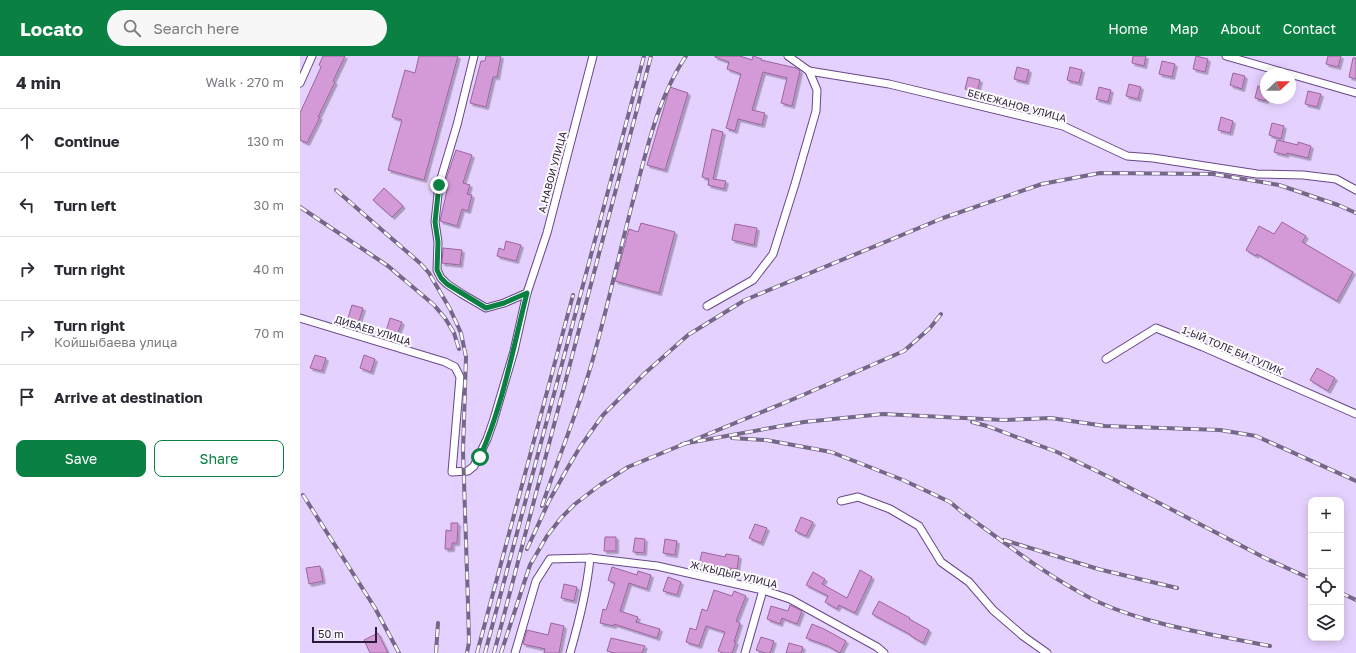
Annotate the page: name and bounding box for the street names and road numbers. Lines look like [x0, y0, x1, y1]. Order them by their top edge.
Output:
street label: БЕКЕЖАНОВ УЛИЦА [966, 86, 1068, 124]
street label: А.НАВОИ УЛИЦА [535, 130, 569, 214]
street label: ДИБАЕВ УЛИЦА [334, 313, 413, 347]
street label: 1-ЫЙ ТОЛЕ БИ ТУПИК [1181, 323, 1285, 377]
street label: Ж.КЫДЫР УЛИЦА [689, 558, 779, 590]

